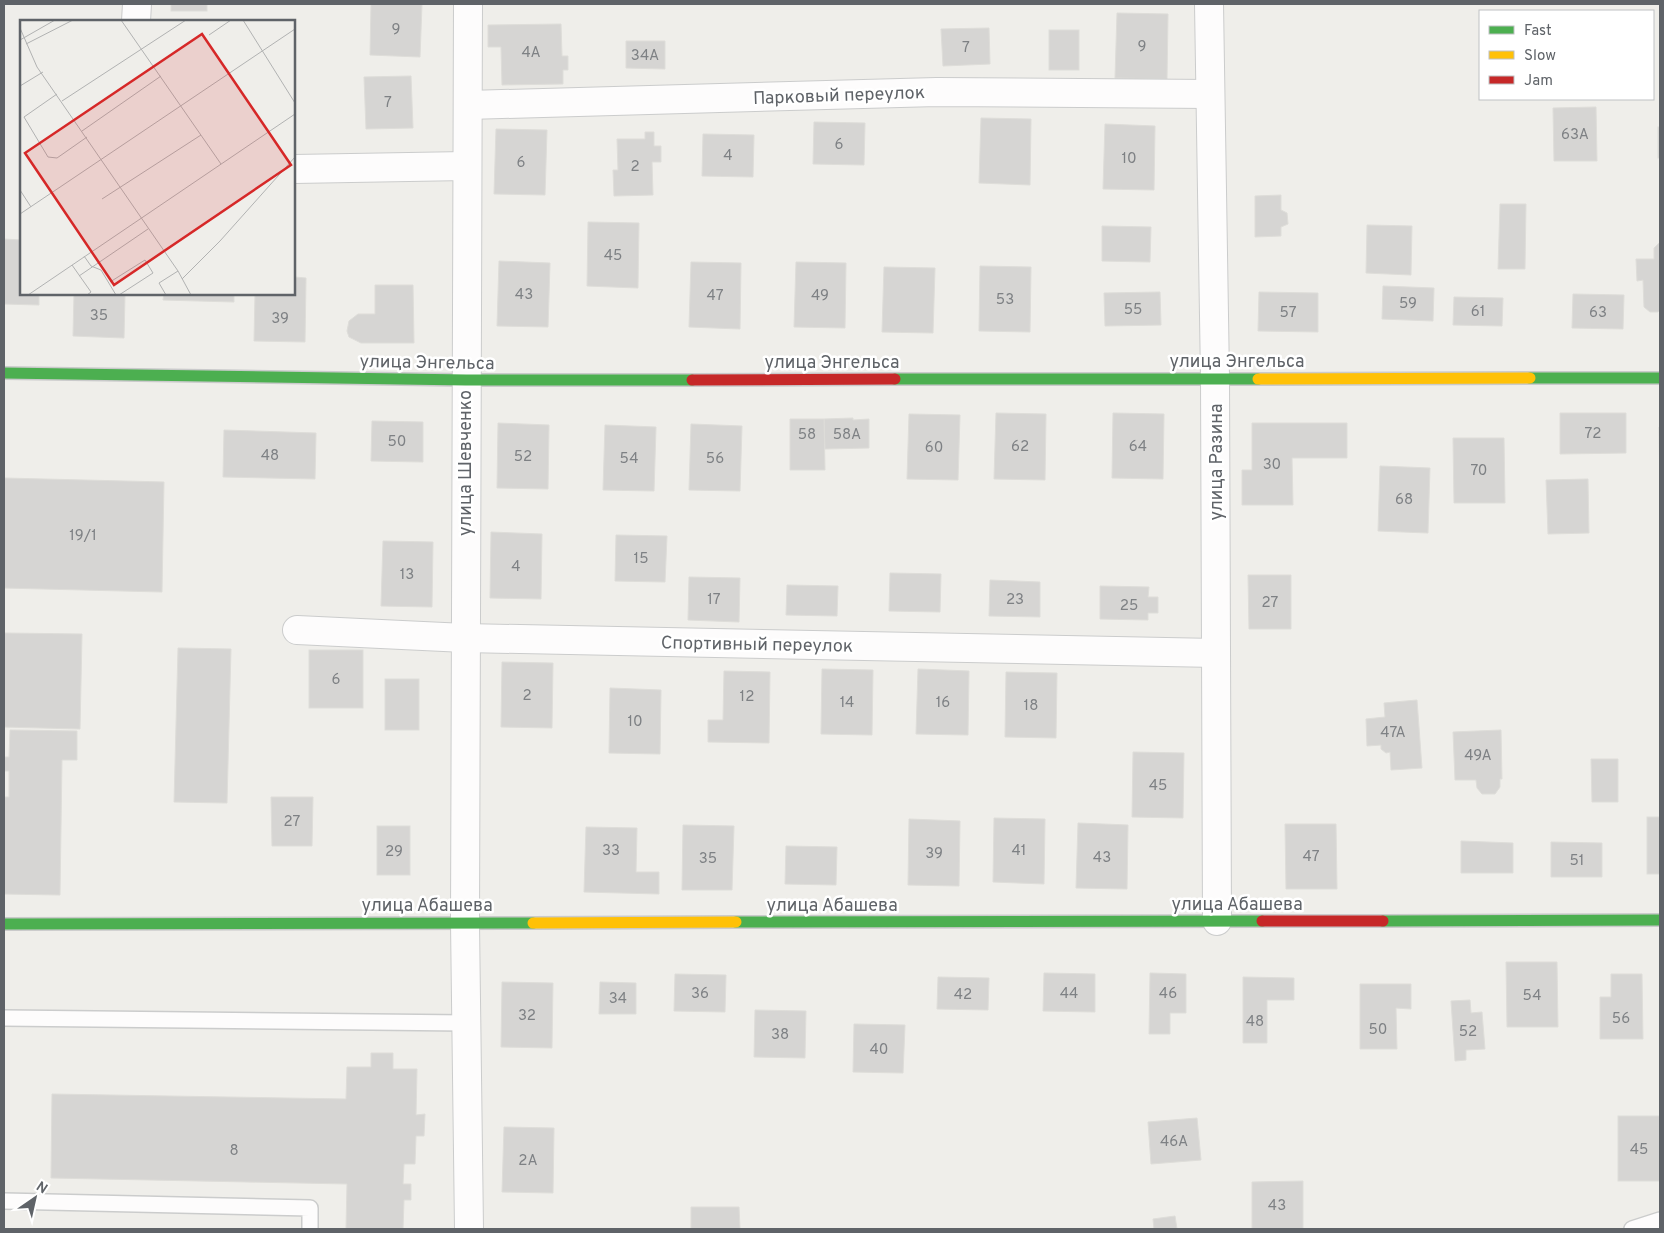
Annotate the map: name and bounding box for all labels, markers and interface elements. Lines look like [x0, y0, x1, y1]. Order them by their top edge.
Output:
legend [1479, 10, 1654, 100]
inset map [20, 20, 295, 295]
house number: 9 [392, 21, 400, 40]
text: Fast [1524, 22, 1552, 41]
house number: 9 [1138, 38, 1146, 57]
house number: 7 [962, 39, 970, 58]
house number: 4А [521, 44, 541, 63]
house number: 34А [631, 47, 659, 66]
text: Slow [1524, 47, 1556, 66]
text: Jam [1524, 72, 1553, 91]
street label: Парковый переулок [753, 82, 926, 111]
house number: 7 [384, 94, 392, 113]
house number: 63А [1561, 126, 1589, 145]
house number: 6 [835, 136, 844, 155]
house number: 4 [723, 147, 733, 166]
house number: 10 [1121, 150, 1137, 169]
house number: 6 [517, 154, 526, 173]
house number: 2 [630, 158, 640, 177]
house number: 45 [604, 247, 622, 266]
house number: 43 [515, 286, 533, 305]
house number: 47 [707, 287, 724, 306]
house number: 49 [811, 287, 829, 306]
house number: 53 [996, 291, 1014, 310]
house number: 59 [1399, 295, 1417, 314]
house number: 55 [1124, 301, 1142, 320]
house number: 61 [1471, 303, 1485, 322]
house number: 57 [1280, 304, 1297, 323]
house number: 63 [1589, 304, 1607, 323]
house number: 35 [90, 307, 108, 326]
house number: 39 [271, 310, 289, 329]
street label: улица Энгельса [359, 351, 495, 376]
street label: улица Энгельса [1169, 351, 1305, 374]
street label: улица Энгельса [764, 352, 900, 375]
street label: улица Шевченко [455, 390, 478, 536]
street label: улица Разина [1206, 403, 1229, 521]
house number: 72 [1585, 425, 1601, 444]
house number: 58 [798, 426, 816, 445]
house number: 58А [833, 426, 861, 445]
house number: 50 [388, 433, 406, 452]
house number: 62 [1011, 438, 1029, 457]
house number: 64 [1129, 438, 1147, 457]
house number: 60 [925, 439, 943, 458]
house number: 48 [261, 447, 279, 466]
house number: 52 [514, 448, 532, 467]
house number: 54 [620, 450, 638, 469]
house number: 56 [706, 450, 724, 469]
house number: 30 [1263, 456, 1281, 475]
house number: 70 [1470, 462, 1488, 481]
house number: 68 [1395, 491, 1413, 510]
house number: 19/1 [69, 527, 97, 546]
house number: 15 [634, 550, 648, 569]
house number: 4 [511, 558, 521, 577]
house number: 13 [400, 566, 414, 585]
house number: 17 [707, 591, 721, 610]
house number: 23 [1006, 591, 1024, 610]
house number: 27 [1262, 594, 1279, 613]
house number: 25 [1120, 597, 1138, 616]
street label: Спортивный переулок [661, 632, 853, 659]
house number: 6 [332, 671, 341, 690]
house number: 2 [522, 687, 532, 706]
house number: 12 [740, 688, 754, 707]
house number: 14 [840, 694, 854, 713]
house number: 16 [936, 694, 950, 713]
house number: 18 [1024, 697, 1038, 716]
house number: 10 [627, 713, 643, 732]
house number: 47А [1380, 724, 1406, 743]
house number: 49А [1464, 747, 1492, 766]
house number: 45 [1149, 777, 1167, 796]
house number: 27 [284, 813, 301, 832]
house number: 33 [602, 842, 620, 861]
house number: 41 [1012, 842, 1026, 861]
house number: 29 [385, 843, 403, 862]
house number: 39 [925, 845, 943, 864]
house number: 47 [1303, 848, 1320, 867]
house number: 43 [1093, 849, 1111, 868]
house number: 35 [699, 850, 717, 869]
house number: 51 [1570, 852, 1584, 871]
street label: улица Абашева [1171, 894, 1303, 917]
street label: улица Абашева [361, 895, 493, 918]
street label: улица Абашева [766, 895, 898, 918]
house number: 36 [691, 985, 709, 1004]
house number: 44 [1060, 985, 1078, 1004]
house number: 46 [1159, 985, 1177, 1004]
house number: 42 [954, 986, 972, 1005]
house number: 54 [1523, 987, 1541, 1006]
house number: 34 [609, 990, 627, 1009]
house number: 32 [518, 1007, 536, 1026]
house number: 56 [1612, 1010, 1630, 1029]
house number: 48 [1246, 1013, 1264, 1032]
house number: 50 [1369, 1021, 1387, 1040]
house number: 52 [1459, 1023, 1477, 1042]
house number: 38 [771, 1026, 789, 1045]
house number: 40 [870, 1041, 888, 1060]
house number: 46А [1160, 1133, 1188, 1152]
house number: 45 [1630, 1141, 1648, 1160]
house number: 8 [229, 1142, 239, 1161]
house number: 2А [518, 1152, 538, 1171]
north arrow [10, 1173, 60, 1223]
text: N [33, 1179, 50, 1198]
house number: 43 [1268, 1197, 1286, 1216]

